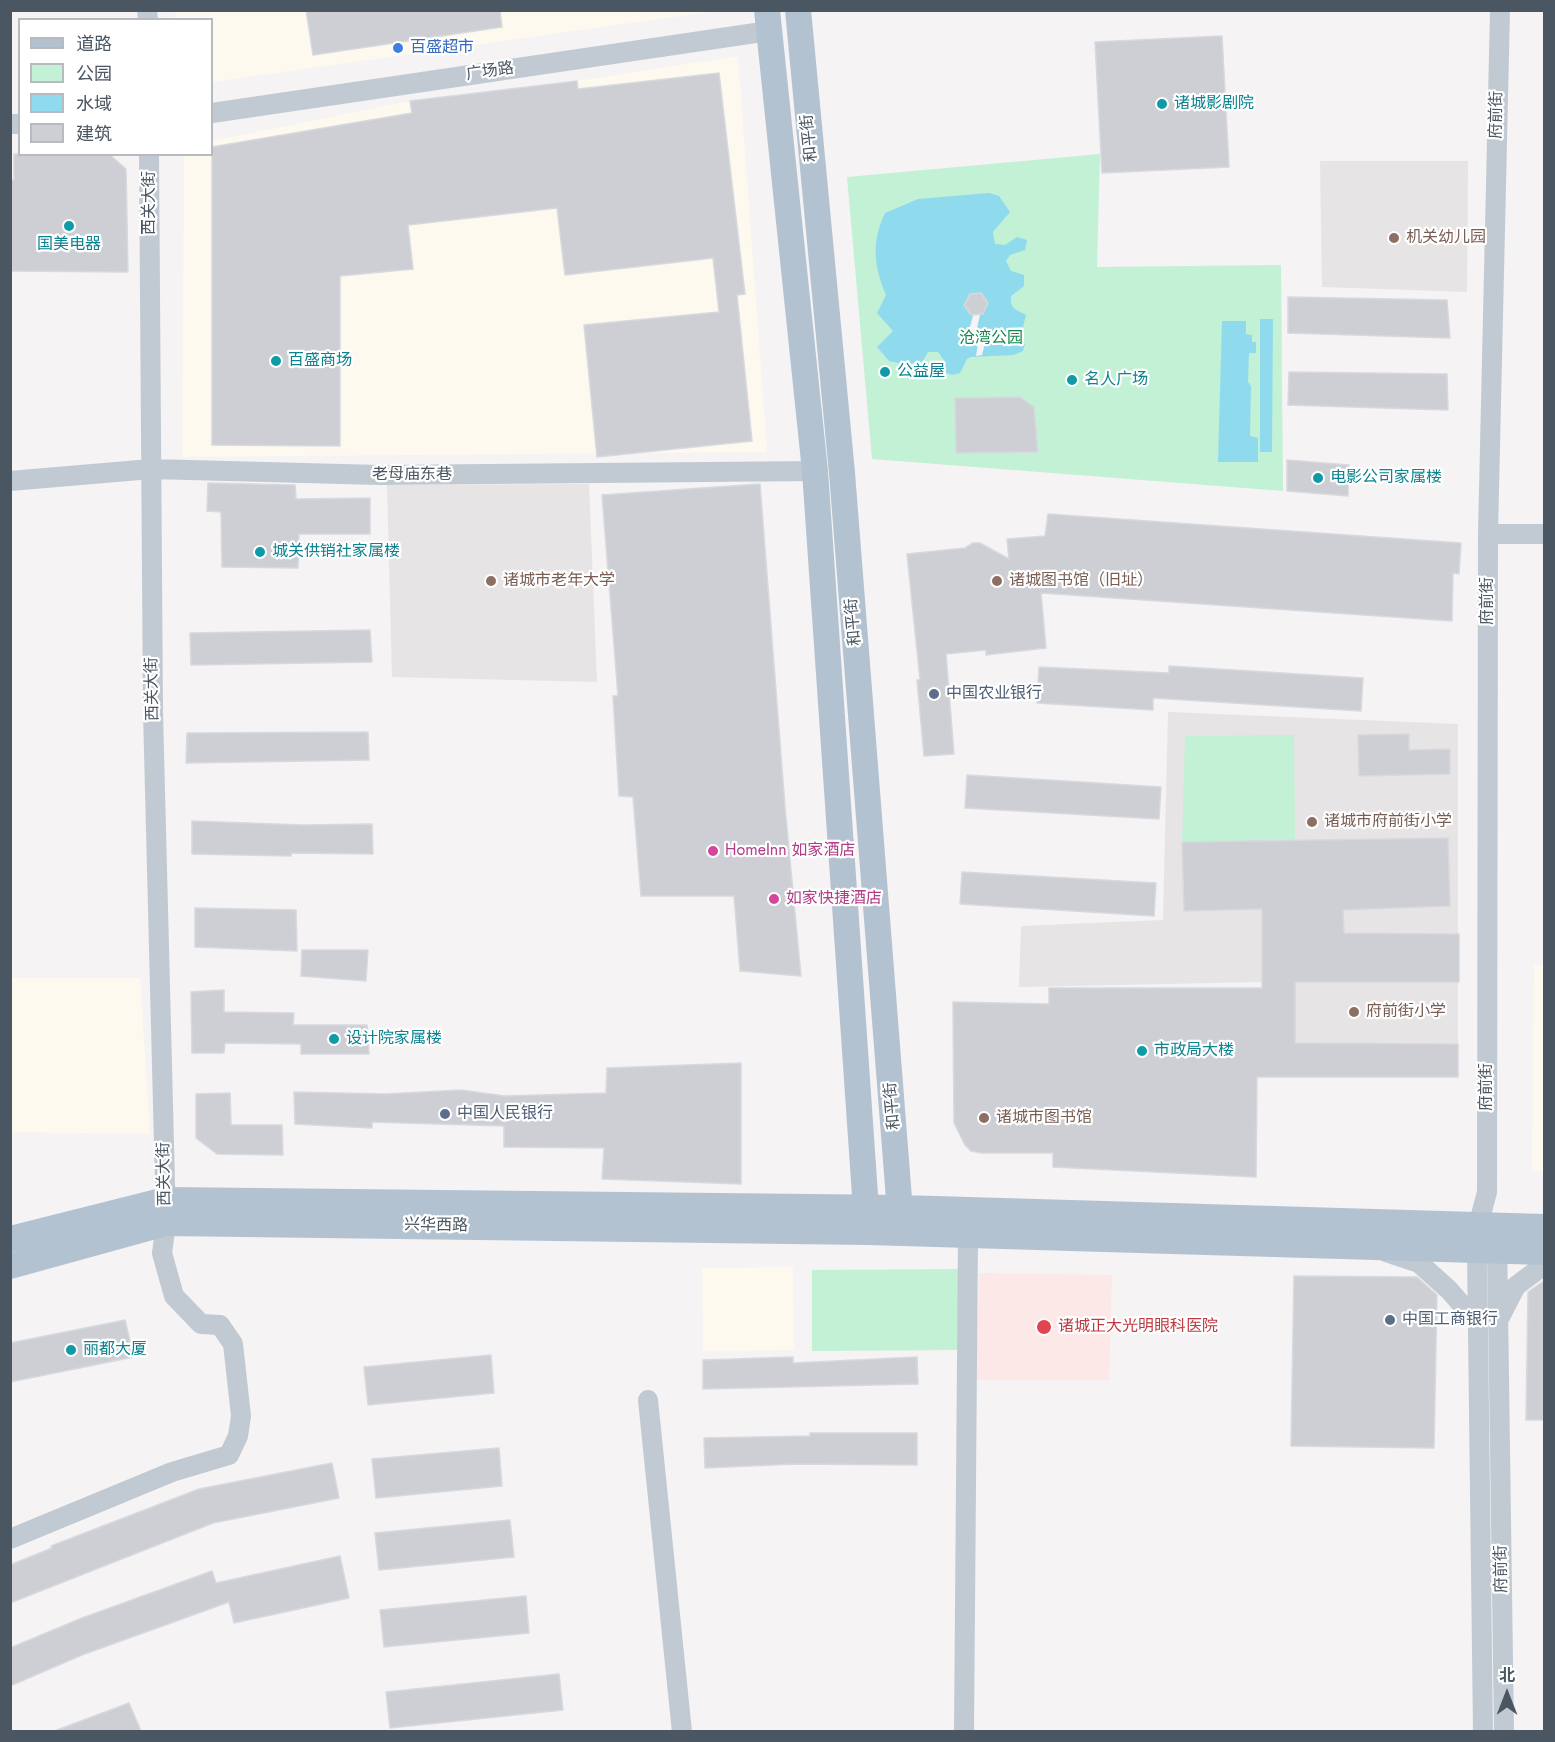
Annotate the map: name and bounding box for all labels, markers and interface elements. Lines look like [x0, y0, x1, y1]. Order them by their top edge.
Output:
legend [18, 18, 213, 156]
text: 道路 [76, 31, 112, 57]
place label: 百盛超市 [410, 38, 474, 58]
marker: 百盛超市 [391, 41, 405, 55]
street label: 广场路 [465, 59, 515, 85]
text: 公园 [76, 61, 112, 87]
text: 水域 [76, 91, 112, 117]
street label: 府前街 [1487, 91, 1507, 139]
place label: 诸城影剧院 [1174, 94, 1254, 114]
marker: 诸城影剧院 [1155, 97, 1169, 111]
street label: 和平街 [798, 113, 822, 163]
text: 建筑 [76, 121, 112, 147]
street label: 西关大街 [140, 171, 160, 235]
marker: 国美电器 [62, 219, 76, 233]
place label: 机关幼儿园 [1406, 228, 1486, 248]
marker: 机关幼儿园 [1387, 231, 1401, 245]
place label: 国美电器 [37, 235, 101, 255]
park label: 沧湾公园 [959, 329, 1023, 349]
place label: 百盛商场 [288, 351, 352, 371]
marker: 百盛商场 [269, 354, 283, 368]
place label: 公益屋 [897, 362, 945, 382]
marker: 公益屋 [878, 365, 892, 379]
place label: 名人广场 [1084, 370, 1148, 390]
marker: 名人广场 [1065, 373, 1079, 387]
street label: 老母庙东巷 [372, 465, 452, 485]
place label: 电影公司家属楼 [1330, 468, 1442, 488]
marker: 电影公司家属楼 [1311, 471, 1325, 485]
place label: 城关供销社家属楼 [272, 542, 400, 562]
marker: 城关供销社家属楼 [253, 545, 267, 559]
place label: 诸城市老年大学 [503, 571, 615, 591]
place label: 诸城图书馆（旧址） [1009, 571, 1153, 591]
marker: 诸城市老年大学 [484, 574, 498, 588]
marker: 诸城图书馆（旧址） [990, 574, 1004, 588]
street label: 府前街 [1478, 577, 1498, 625]
street label: 和平街 [842, 597, 866, 647]
street label: 西关大街 [143, 657, 163, 721]
place label: 中国农业银行 [946, 684, 1042, 704]
marker: 中国农业银行 [927, 687, 941, 701]
place label: 诸城市府前街小学 [1324, 812, 1452, 832]
marker: 诸城市府前街小学 [1305, 815, 1319, 829]
place label: HomeInn 如家酒店 [725, 841, 855, 861]
marker: HomeInn 如家酒店 [706, 844, 720, 858]
place label: 如家快捷酒店 [786, 889, 882, 909]
marker: 如家快捷酒店 [767, 892, 781, 906]
place label: 府前街小学 [1366, 1002, 1446, 1022]
marker: 府前街小学 [1347, 1005, 1361, 1019]
place label: 设计院家属楼 [346, 1029, 442, 1049]
marker: 设计院家属楼 [327, 1032, 341, 1046]
place label: 市政局大楼 [1154, 1041, 1234, 1061]
marker: 市政局大楼 [1135, 1044, 1149, 1058]
street label: 府前街 [1477, 1063, 1497, 1111]
street label: 和平街 [881, 1081, 905, 1131]
place label: 中国人民银行 [457, 1104, 553, 1124]
marker: 中国人民银行 [438, 1107, 452, 1121]
place label: 诸城市图书馆 [996, 1108, 1092, 1128]
marker: 诸城市图书馆 [977, 1111, 991, 1125]
street label: 西关大街 [155, 1142, 175, 1206]
street label: 兴华西路 [404, 1216, 468, 1236]
place label: 中国工商银行 [1402, 1310, 1498, 1330]
marker: 中国工商银行 [1383, 1313, 1397, 1327]
place label: 诸城正大光明眼科医院 [1058, 1317, 1218, 1337]
marker: 诸城正大光明眼科医院 [1035, 1318, 1053, 1336]
place label: 丽都大厦 [83, 1340, 147, 1360]
marker: 丽都大厦 [64, 1343, 78, 1357]
street label: 府前街 [1492, 1545, 1512, 1593]
north arrow [1477, 1664, 1537, 1724]
text: 北 [1499, 1664, 1515, 1687]

